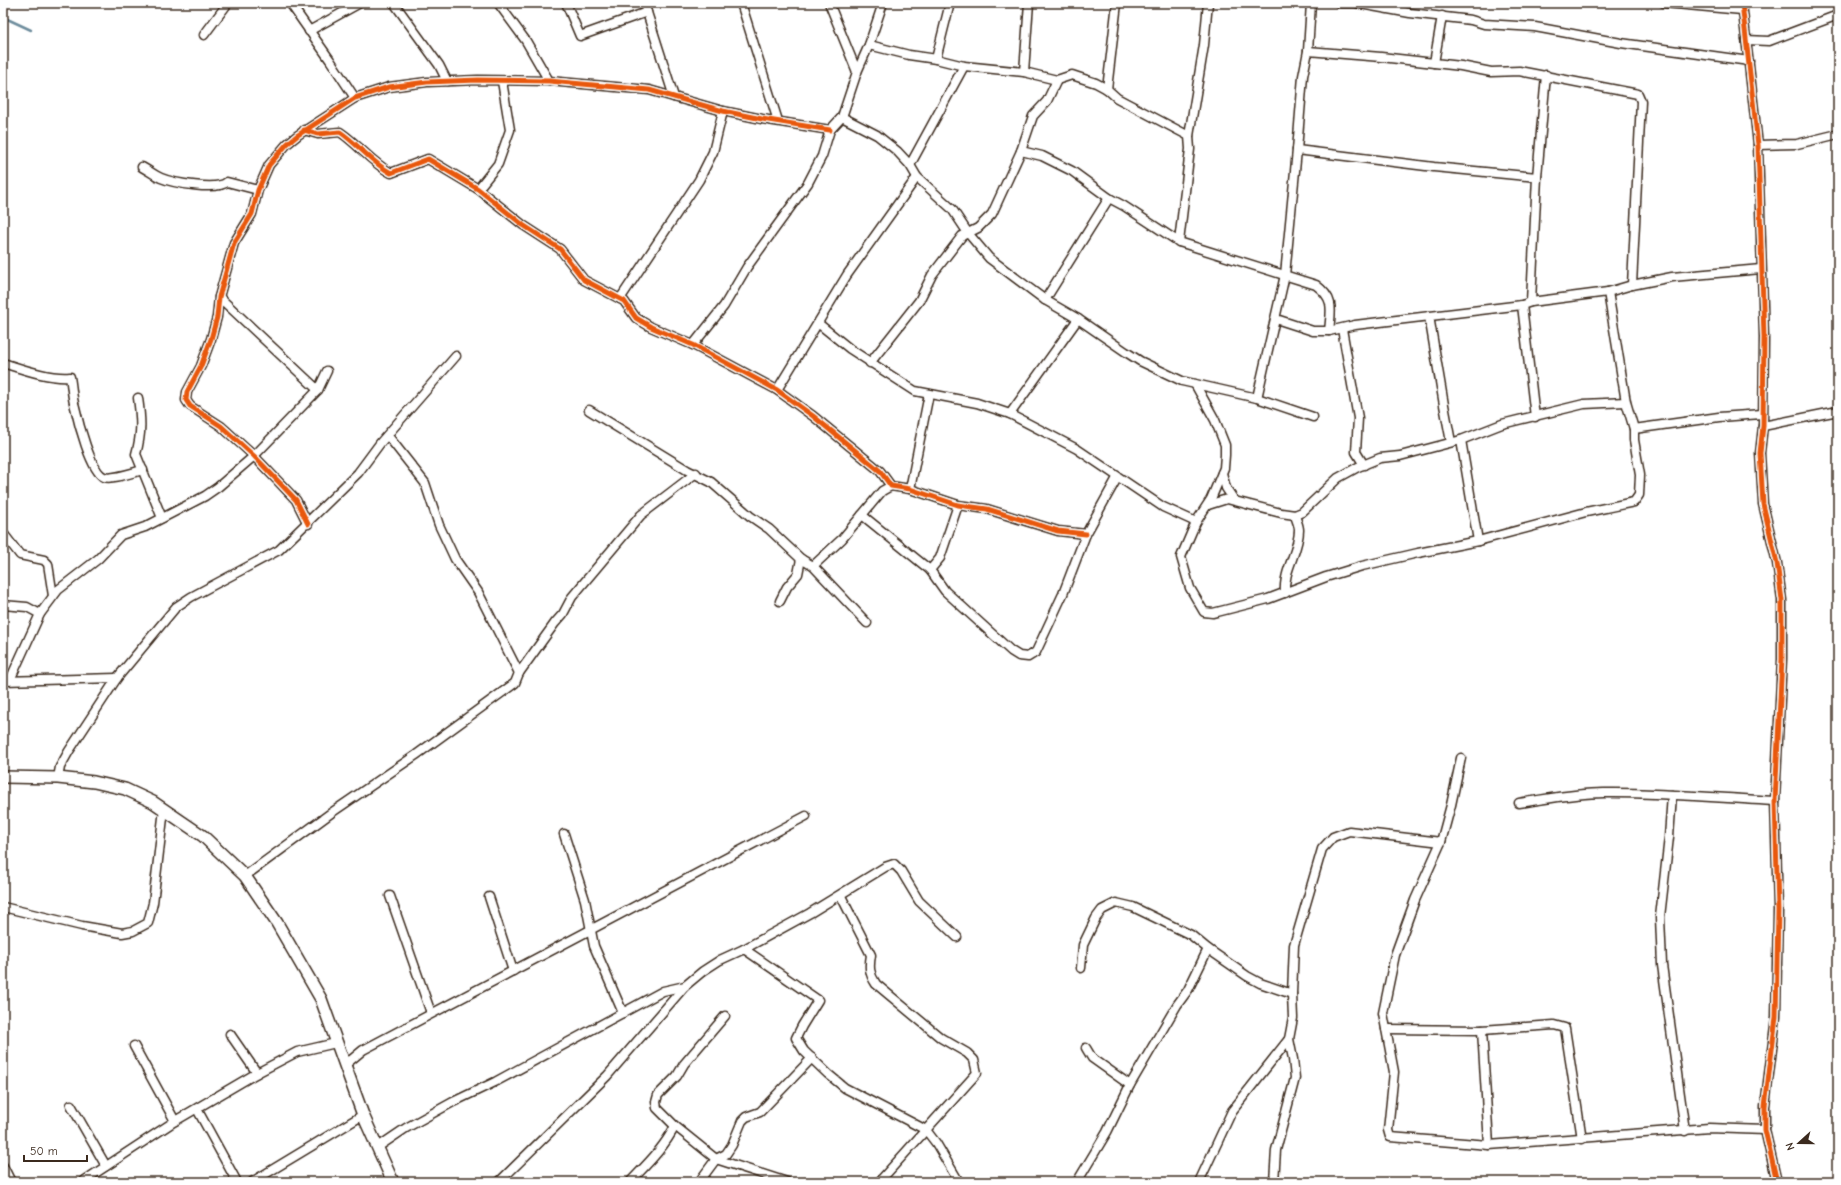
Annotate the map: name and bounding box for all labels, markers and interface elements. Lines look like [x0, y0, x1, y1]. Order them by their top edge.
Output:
north arrow [1779, 1123, 1819, 1163]
scale bar [24, 1137, 87, 1163]
text: N [1783, 1141, 1797, 1152]
text: 50 m [30, 1144, 58, 1158]

